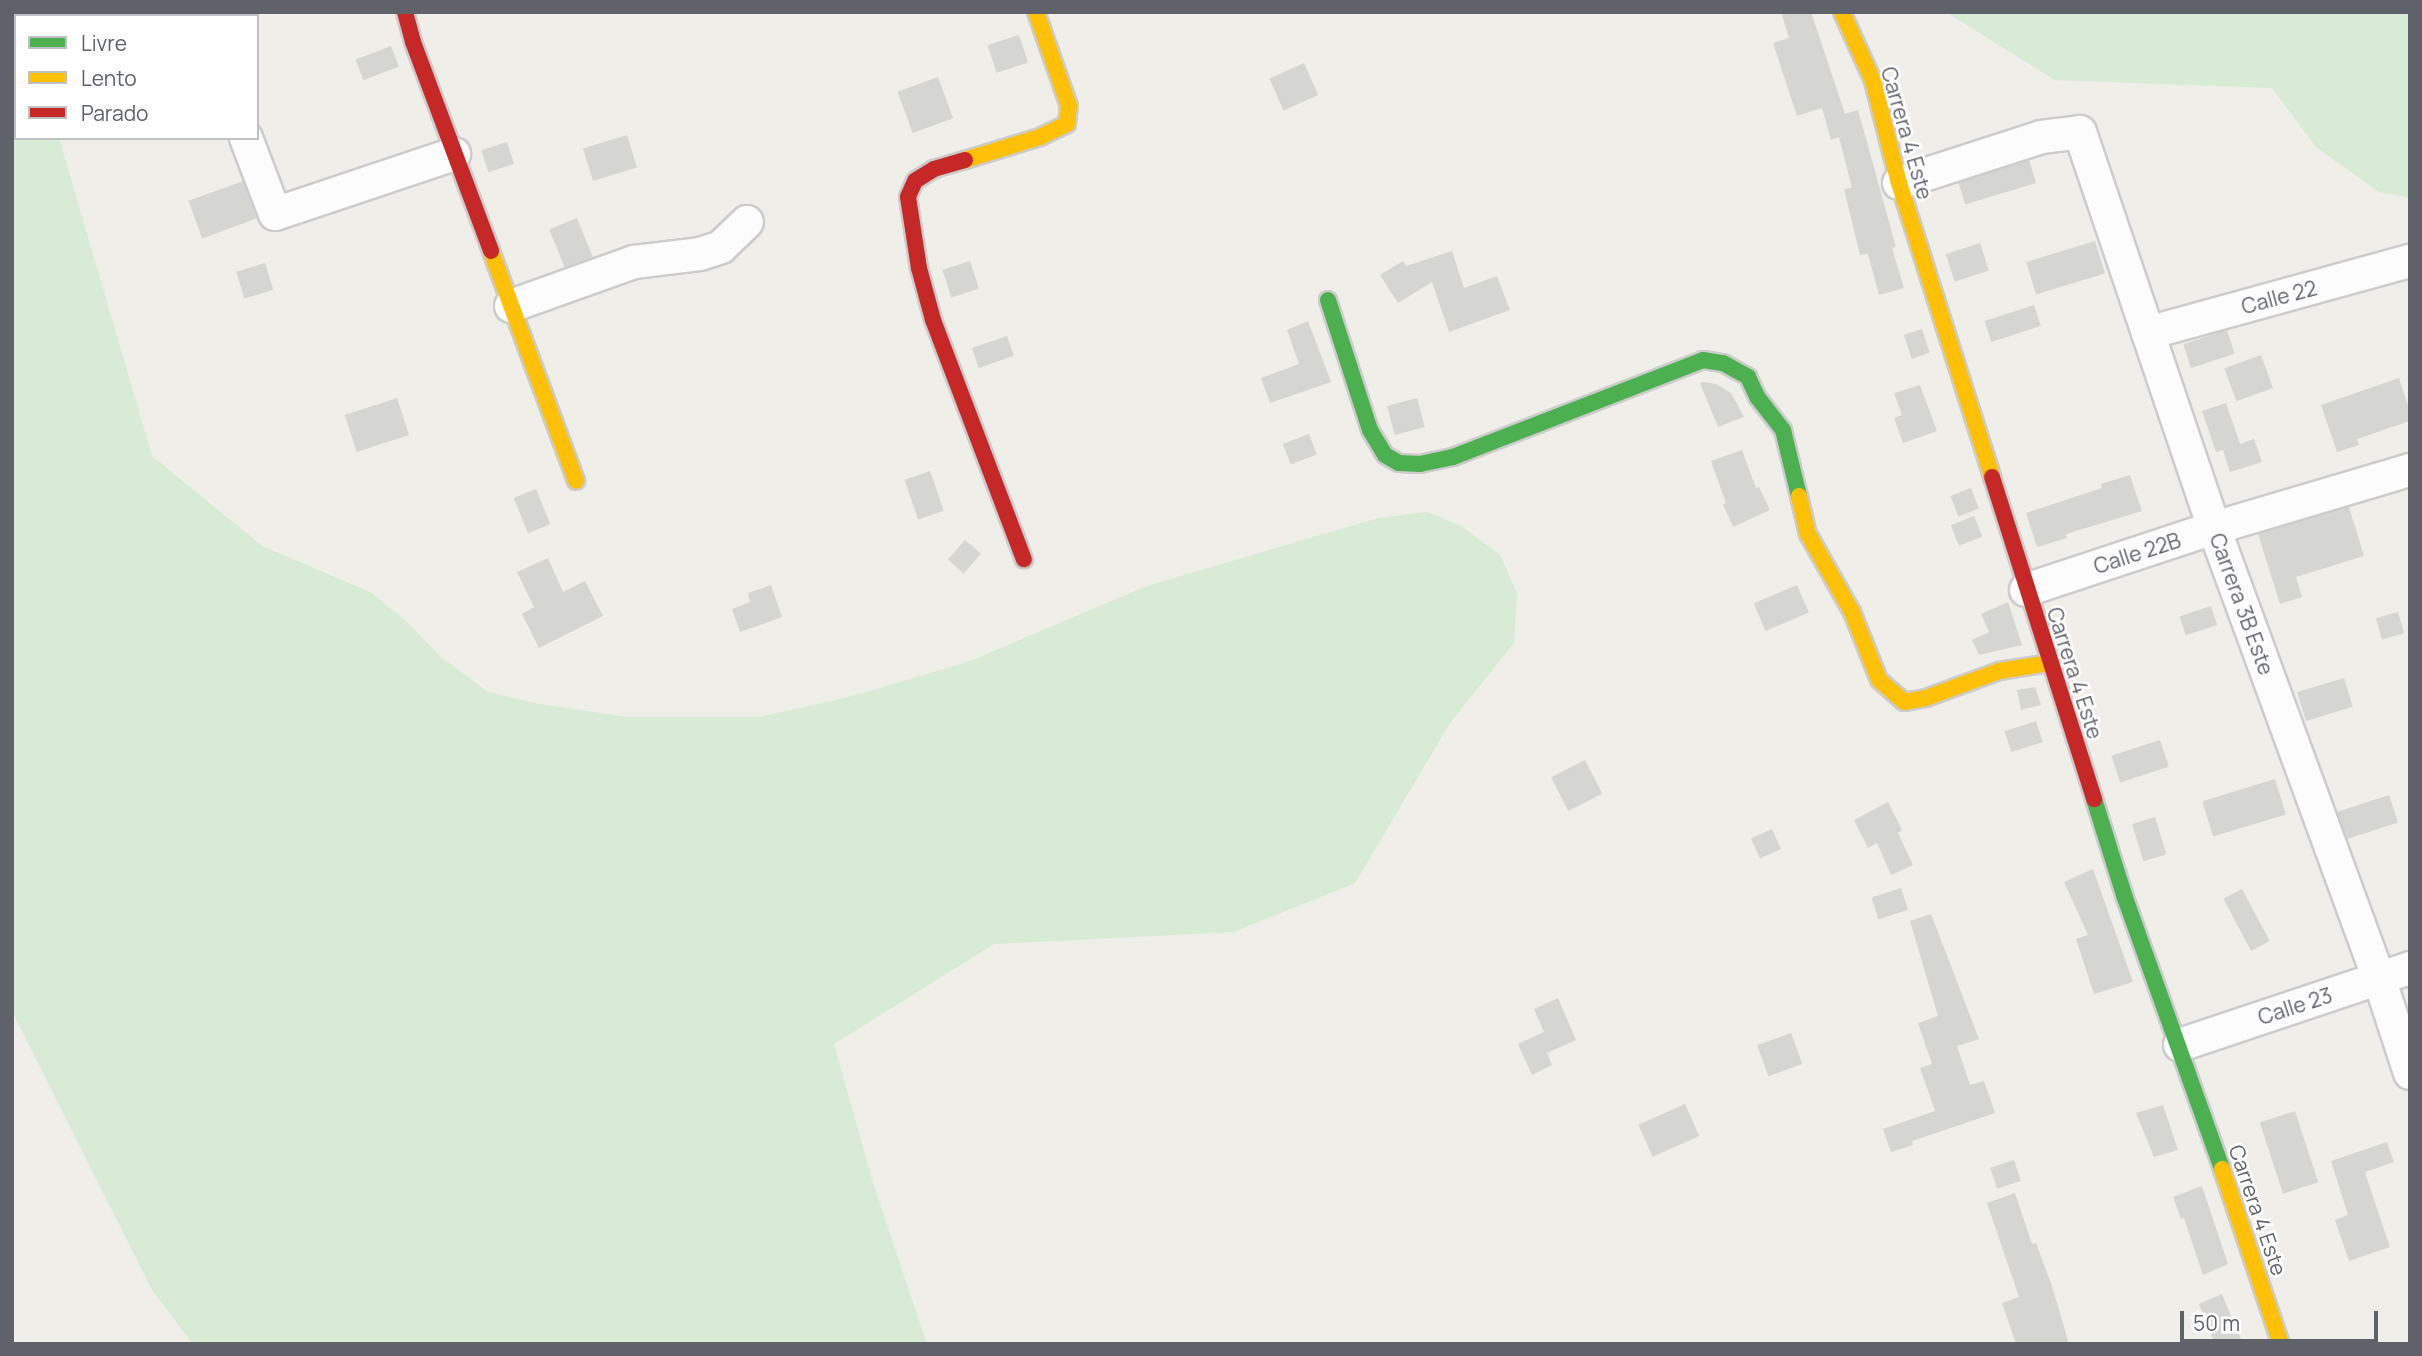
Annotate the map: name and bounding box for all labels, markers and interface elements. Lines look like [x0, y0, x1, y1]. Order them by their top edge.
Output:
legend [14, 14, 259, 140]
text: Livre [81, 29, 127, 57]
text: Lento [81, 64, 137, 92]
street label: Carrera 4 Este [1876, 64, 1938, 202]
text: Parado [81, 99, 149, 127]
street label: Calle 22 [2239, 275, 2319, 319]
street label: Calle 22B [2090, 527, 2184, 579]
street label: Carrera 3B Este [2205, 530, 2279, 678]
street label: Carrera 4 Este [2042, 604, 2108, 742]
street label: Calle 23 [2255, 982, 2335, 1030]
street label: Carrera 4 Este [2224, 1141, 2292, 1279]
scale bar [2184, 1296, 2382, 1340]
text: 50 m [2193, 1309, 2240, 1337]

